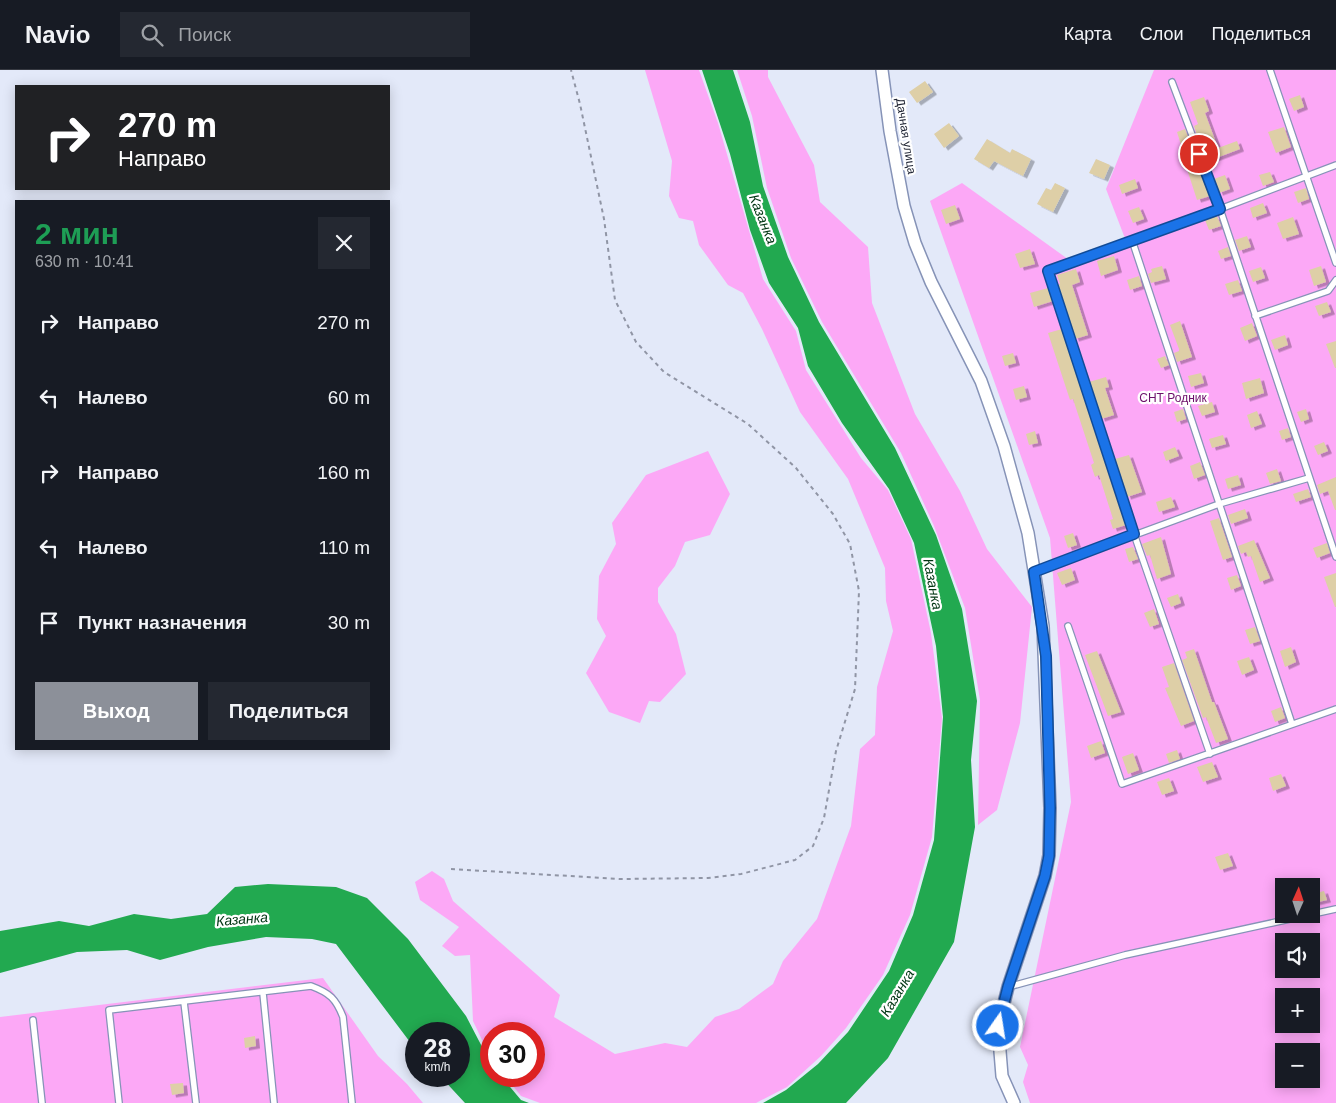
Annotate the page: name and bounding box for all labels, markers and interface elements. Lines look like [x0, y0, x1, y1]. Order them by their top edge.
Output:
search box [120, 12, 470, 57]
text: Navio [25, 21, 90, 48]
icon: search [138, 21, 166, 49]
text: Поиск [178, 24, 231, 45]
text: Карта [1064, 24, 1112, 44]
text: Слои [1140, 24, 1184, 44]
text: Поделиться [1212, 24, 1311, 44]
street label: Дачная улица [893, 97, 919, 175]
icon: right [35, 105, 100, 170]
text: 270 m [118, 105, 217, 144]
pin [1178, 133, 1220, 175]
icon: arrive [1185, 140, 1213, 168]
text: Направо [118, 146, 206, 171]
water label: Казанка [746, 192, 780, 246]
text: 2 мин [35, 217, 119, 250]
button: close [318, 217, 370, 269]
text: 630 m · 10:41 [35, 253, 134, 270]
icon: right [35, 309, 63, 337]
text: Направо [78, 312, 159, 333]
text: 270 m [317, 312, 370, 333]
icon: left [35, 384, 63, 412]
text: Налево [78, 387, 148, 408]
text: 60 m [328, 387, 370, 408]
park label: СНТ Родник [1139, 391, 1207, 405]
icon: right [35, 459, 63, 487]
text: Направо [78, 462, 159, 483]
text: 160 m [317, 462, 370, 483]
icon: left [35, 534, 63, 562]
text: Налево [78, 537, 148, 558]
text: 110 m [319, 537, 370, 558]
water label: Казанка [920, 557, 946, 611]
icon: arrive [35, 609, 63, 637]
text: Пункт назначения [78, 612, 247, 633]
text: 30 m [328, 612, 370, 633]
button: Выход [35, 682, 198, 740]
button: Поделиться [208, 682, 370, 740]
north arrow [1275, 878, 1320, 922]
map controls [1275, 878, 1320, 1088]
water label: Казанка [215, 909, 269, 929]
button: sound [1275, 933, 1320, 978]
water label: Казанка [877, 966, 917, 1019]
button: + [1275, 988, 1320, 1033]
position arrow [971, 999, 1023, 1051]
speed limit sign: 30 [480, 1022, 545, 1087]
text: 28 [424, 1034, 451, 1062]
button: − [1275, 1043, 1320, 1088]
text: km/h [424, 1060, 451, 1074]

